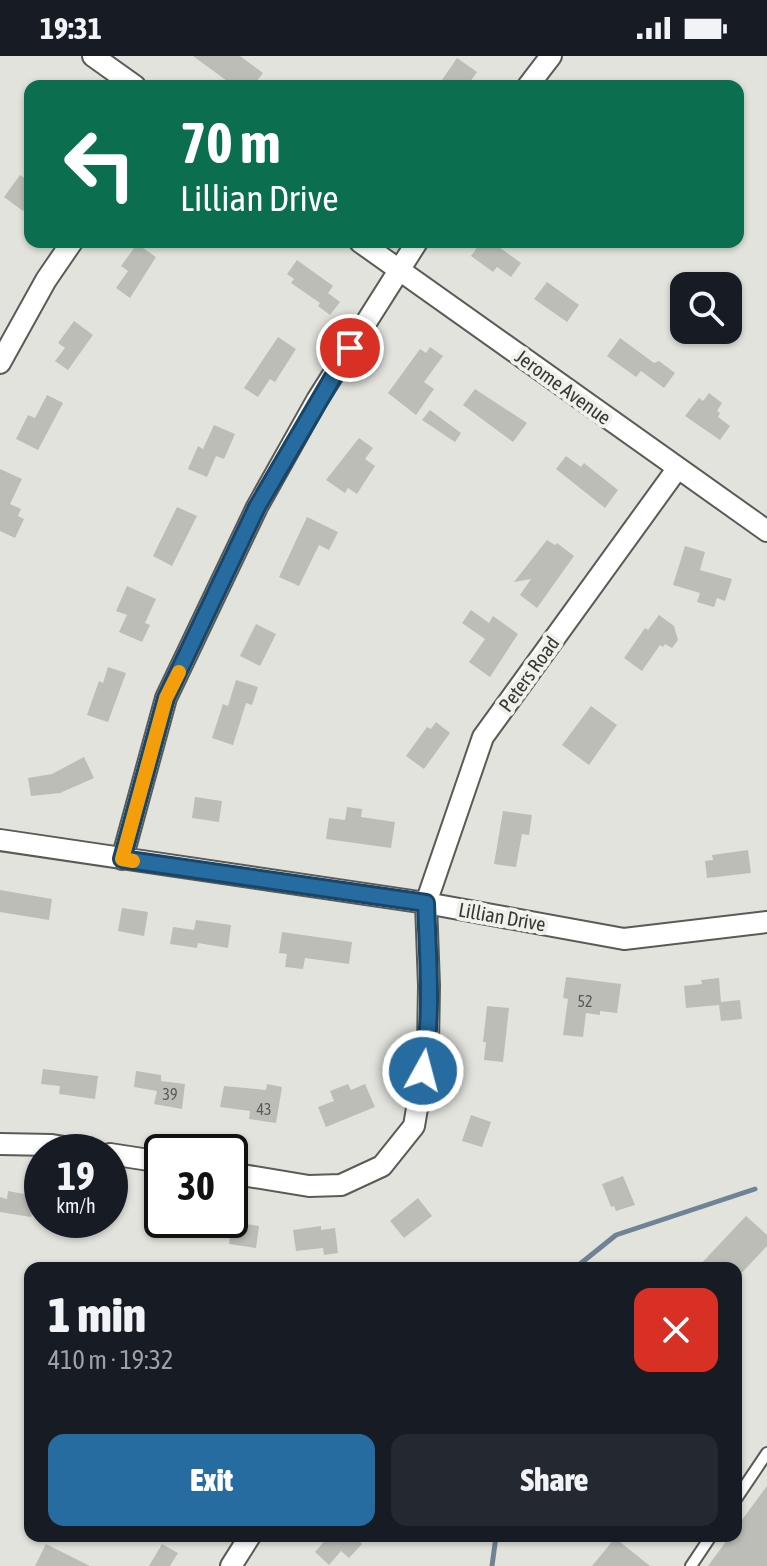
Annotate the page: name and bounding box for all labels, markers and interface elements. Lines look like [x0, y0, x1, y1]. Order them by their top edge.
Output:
text: 19:31 [40, 11, 102, 45]
text: 70 m [180, 111, 281, 175]
icon: left [48, 112, 152, 216]
text: Lillian Drive [180, 177, 339, 219]
map controls [670, 272, 742, 344]
button: search [670, 272, 742, 344]
pin [316, 314, 384, 382]
icon: arrive [328, 326, 372, 370]
street label: Jerome Avenue [511, 344, 616, 429]
street label: Peters Road [494, 632, 564, 716]
street label: Lillian Drive [457, 898, 547, 935]
house number: 52 [577, 992, 593, 1010]
position arrow [381, 1029, 465, 1113]
house number: 39 [162, 1085, 178, 1103]
house number: 43 [256, 1100, 272, 1118]
speed limit sign: 30 [144, 1134, 248, 1238]
text: 19 [57, 1153, 95, 1198]
text: km/h [56, 1194, 96, 1217]
text: 1 min [48, 1287, 146, 1342]
button: close [634, 1288, 718, 1372]
text: 410 m · 19:32 [48, 1345, 173, 1375]
button: Exit [48, 1434, 375, 1526]
button: Share [391, 1434, 718, 1526]

